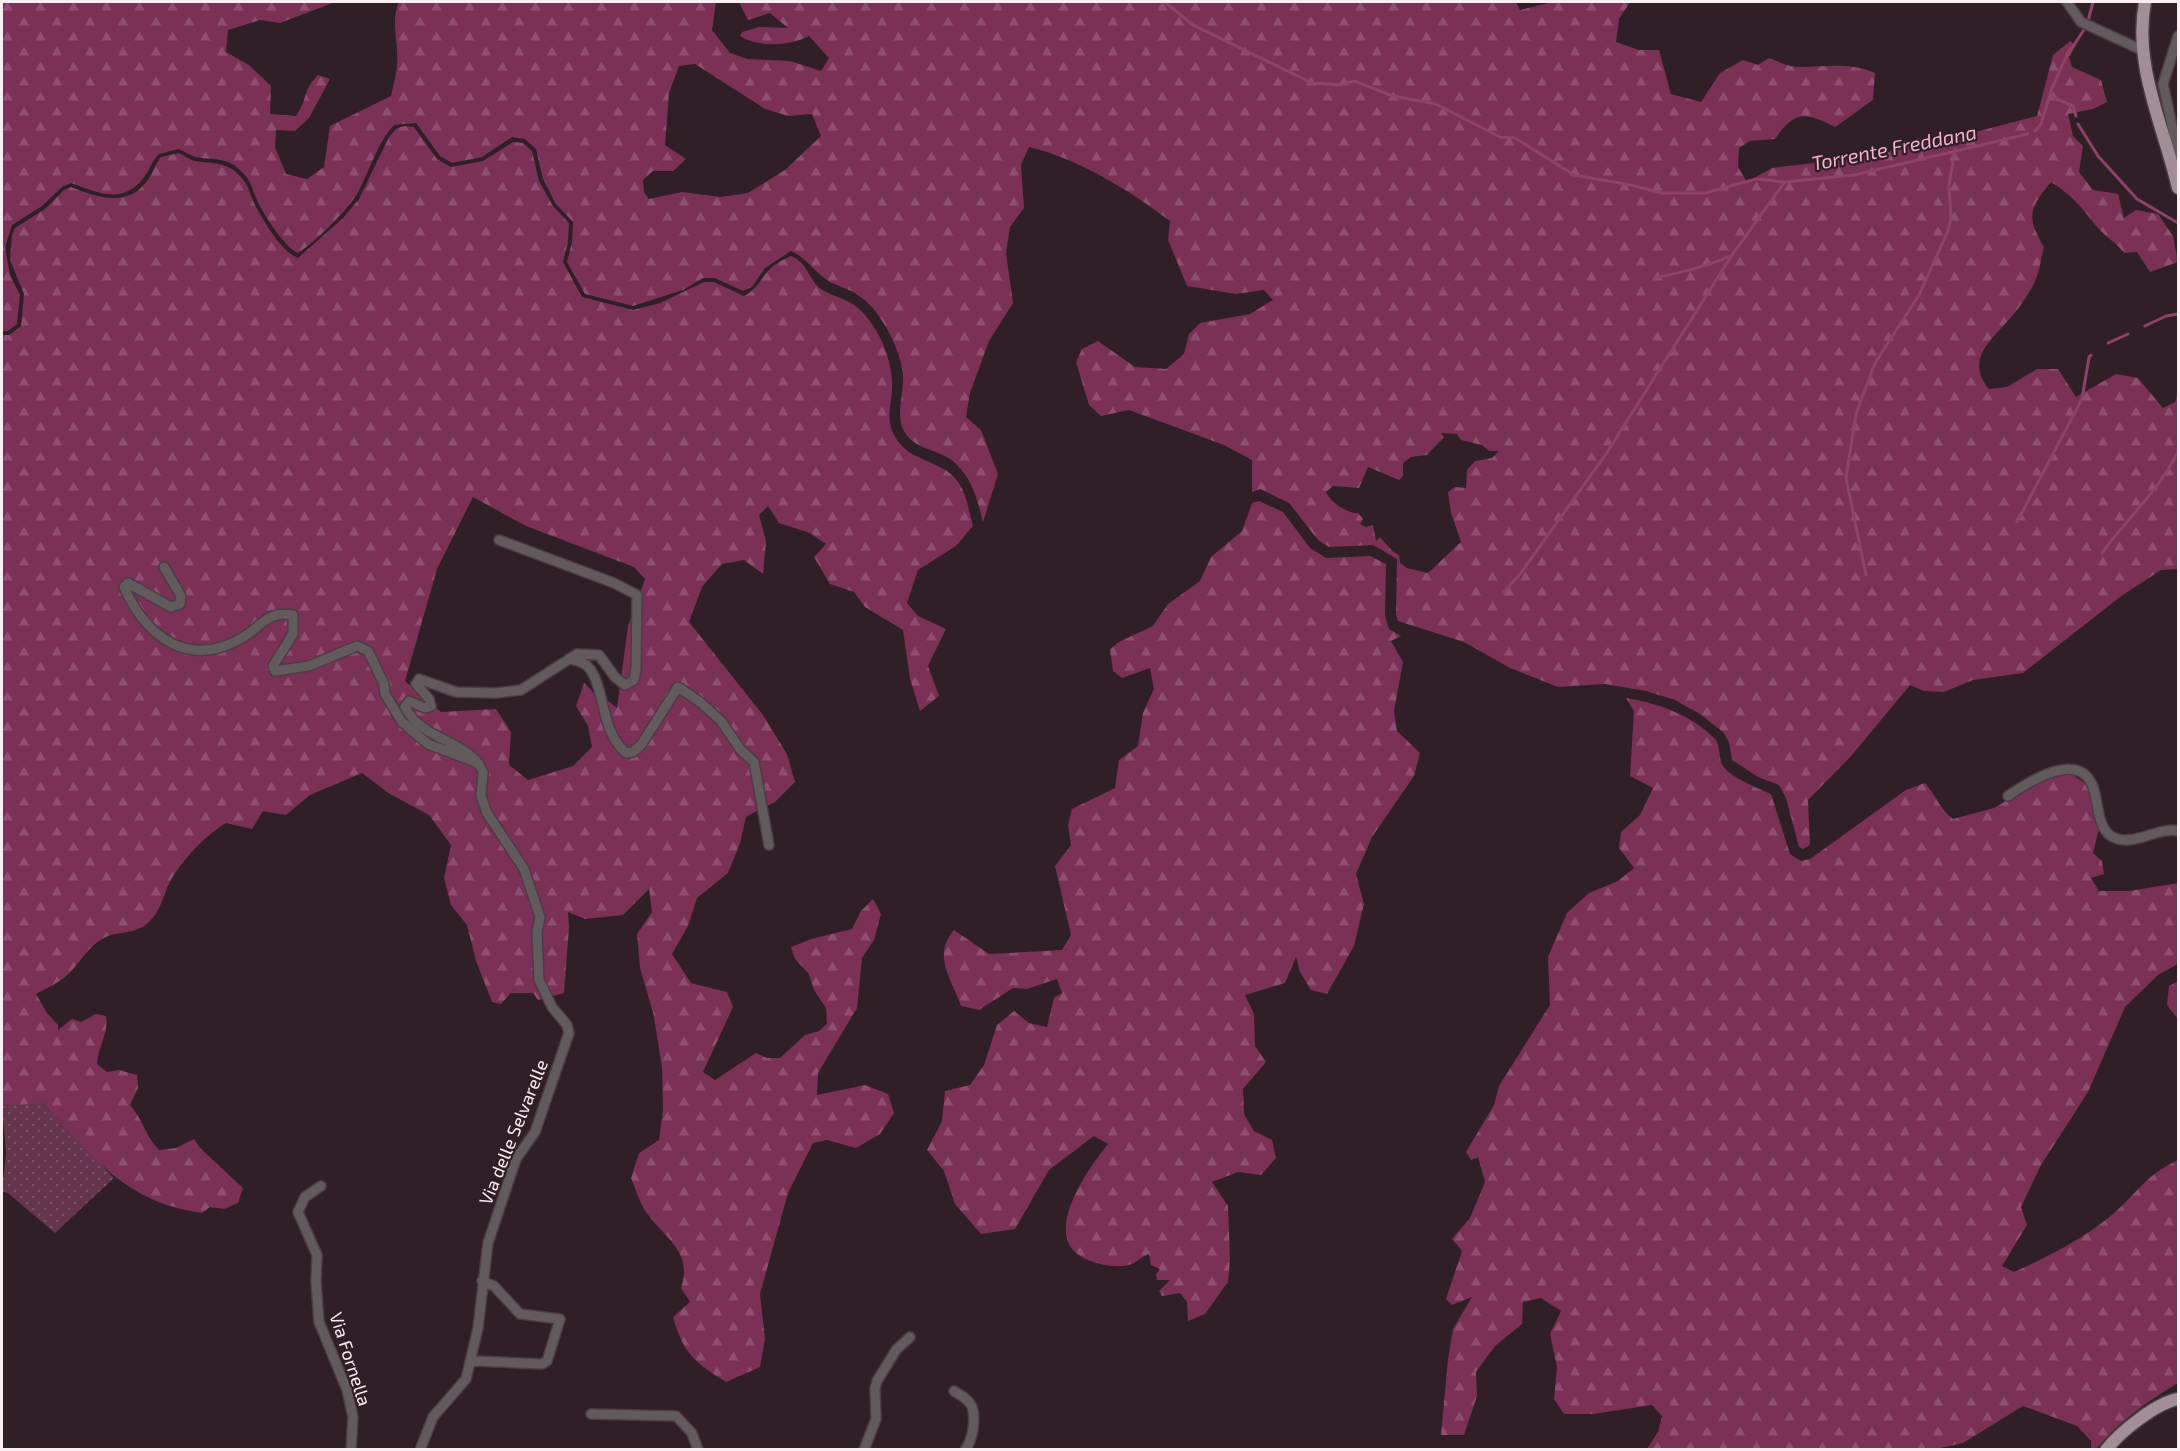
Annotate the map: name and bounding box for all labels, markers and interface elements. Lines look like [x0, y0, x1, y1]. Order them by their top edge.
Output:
water label: Torrente Freddana [1809, 119, 1979, 175]
street label: Via delle Selvarelle [474, 1056, 552, 1208]
street label: Via Fornella [326, 1310, 376, 1408]

